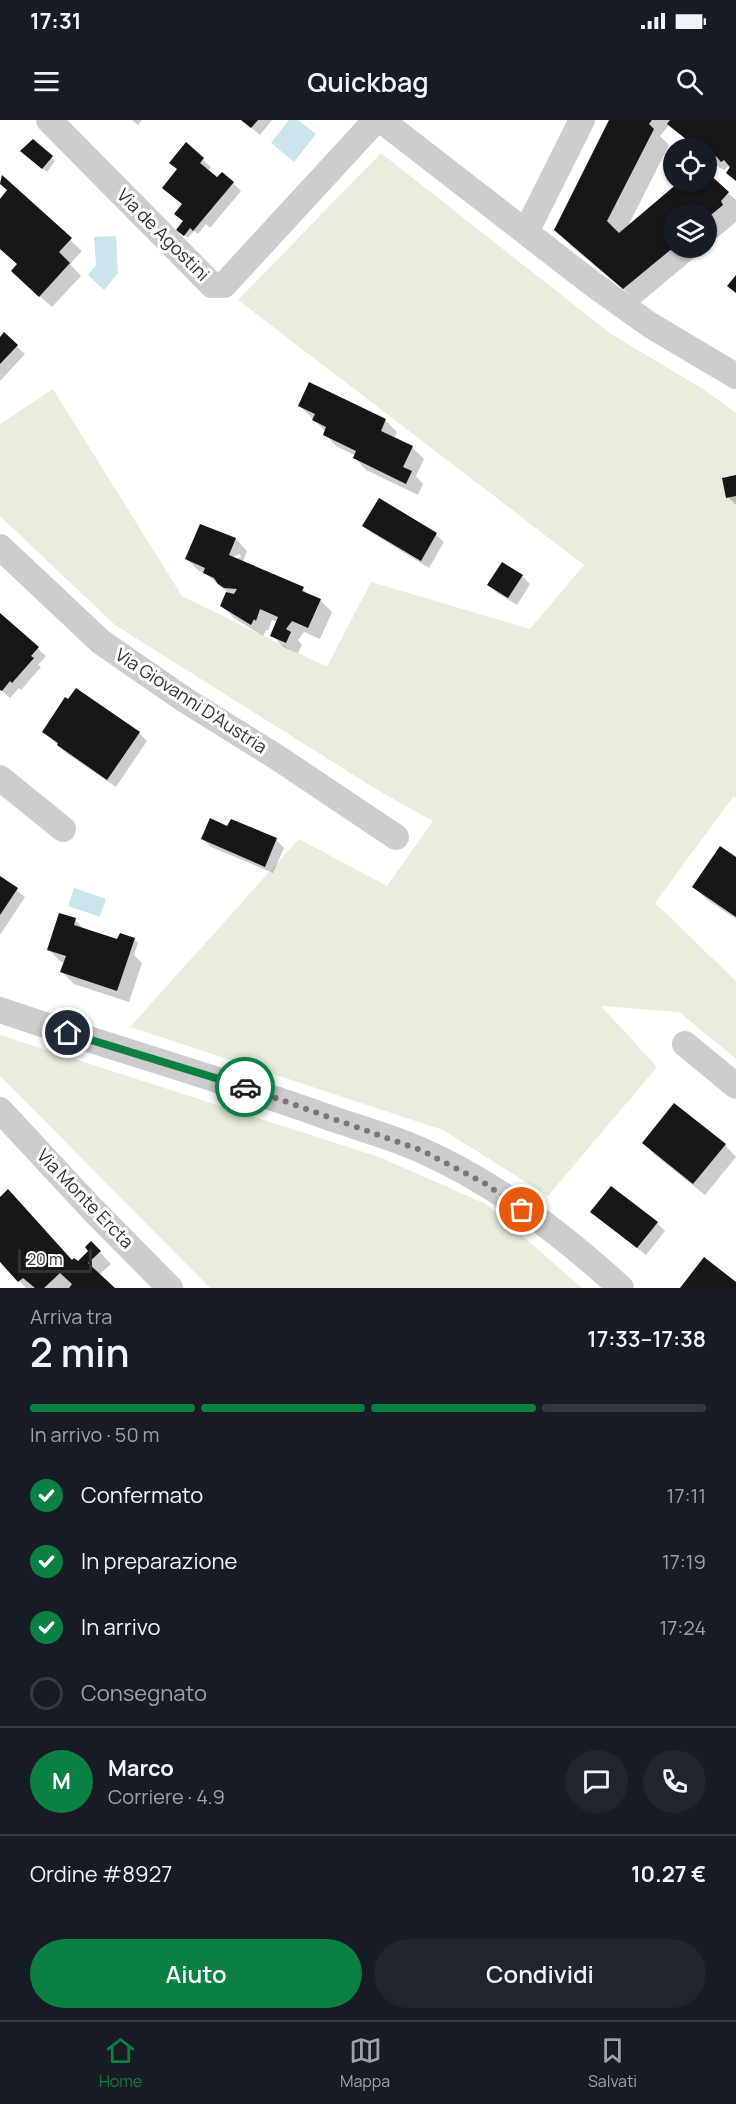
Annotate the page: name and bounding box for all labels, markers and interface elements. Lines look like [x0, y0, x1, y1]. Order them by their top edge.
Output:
text: 17:31 [30, 6, 81, 36]
text: Quickbag [307, 63, 429, 100]
icon: menu [30, 65, 63, 98]
icon: search [673, 65, 706, 98]
map controls [663, 138, 717, 258]
button: locate [663, 138, 717, 192]
street label: Via de Agostini [112, 183, 215, 286]
button: layers [663, 204, 717, 258]
street label: Via Giovanni D'Austria [111, 642, 272, 758]
pin [42, 1007, 93, 1058]
icon: home [51, 1016, 84, 1049]
courier [215, 1057, 275, 1117]
icon: car [229, 1071, 262, 1104]
street label: Via Monte Ercta [32, 1143, 139, 1253]
pin [496, 1184, 547, 1235]
icon: bag [505, 1193, 538, 1226]
scale bar [18, 1246, 92, 1274]
text: 20 m [27, 1248, 63, 1270]
text: Arriva tra [30, 1303, 112, 1330]
text: 17:33–17:38 [587, 1324, 706, 1354]
text: 2 min [30, 1325, 129, 1379]
text: In arrivo · 50 m [30, 1421, 160, 1448]
icon: check [30, 1479, 63, 1512]
text: Confermato [81, 1480, 203, 1510]
text: 17:11 [667, 1482, 706, 1509]
icon: check [30, 1545, 63, 1578]
text: In preparazione [81, 1546, 237, 1576]
text: 17:19 [662, 1548, 706, 1575]
icon: check [30, 1611, 63, 1644]
text: In arrivo [81, 1612, 161, 1642]
text: 17:24 [659, 1614, 706, 1641]
text: Consegnato [81, 1678, 207, 1708]
button: chat [565, 1750, 628, 1813]
button: phone [643, 1750, 706, 1813]
text: Marco [108, 1753, 174, 1783]
text: M [52, 1766, 71, 1796]
text: Corriere · 4.9 [108, 1783, 225, 1810]
text: Ordine #8927 [30, 1859, 172, 1889]
text: 10.27 € [631, 1859, 706, 1889]
button: Aiuto [30, 1939, 362, 2008]
button: Condividi [374, 1939, 706, 2008]
tab: Home [99, 2034, 142, 2092]
tab: Mappa [340, 2034, 390, 2092]
tab: Salvati [588, 2034, 637, 2092]

